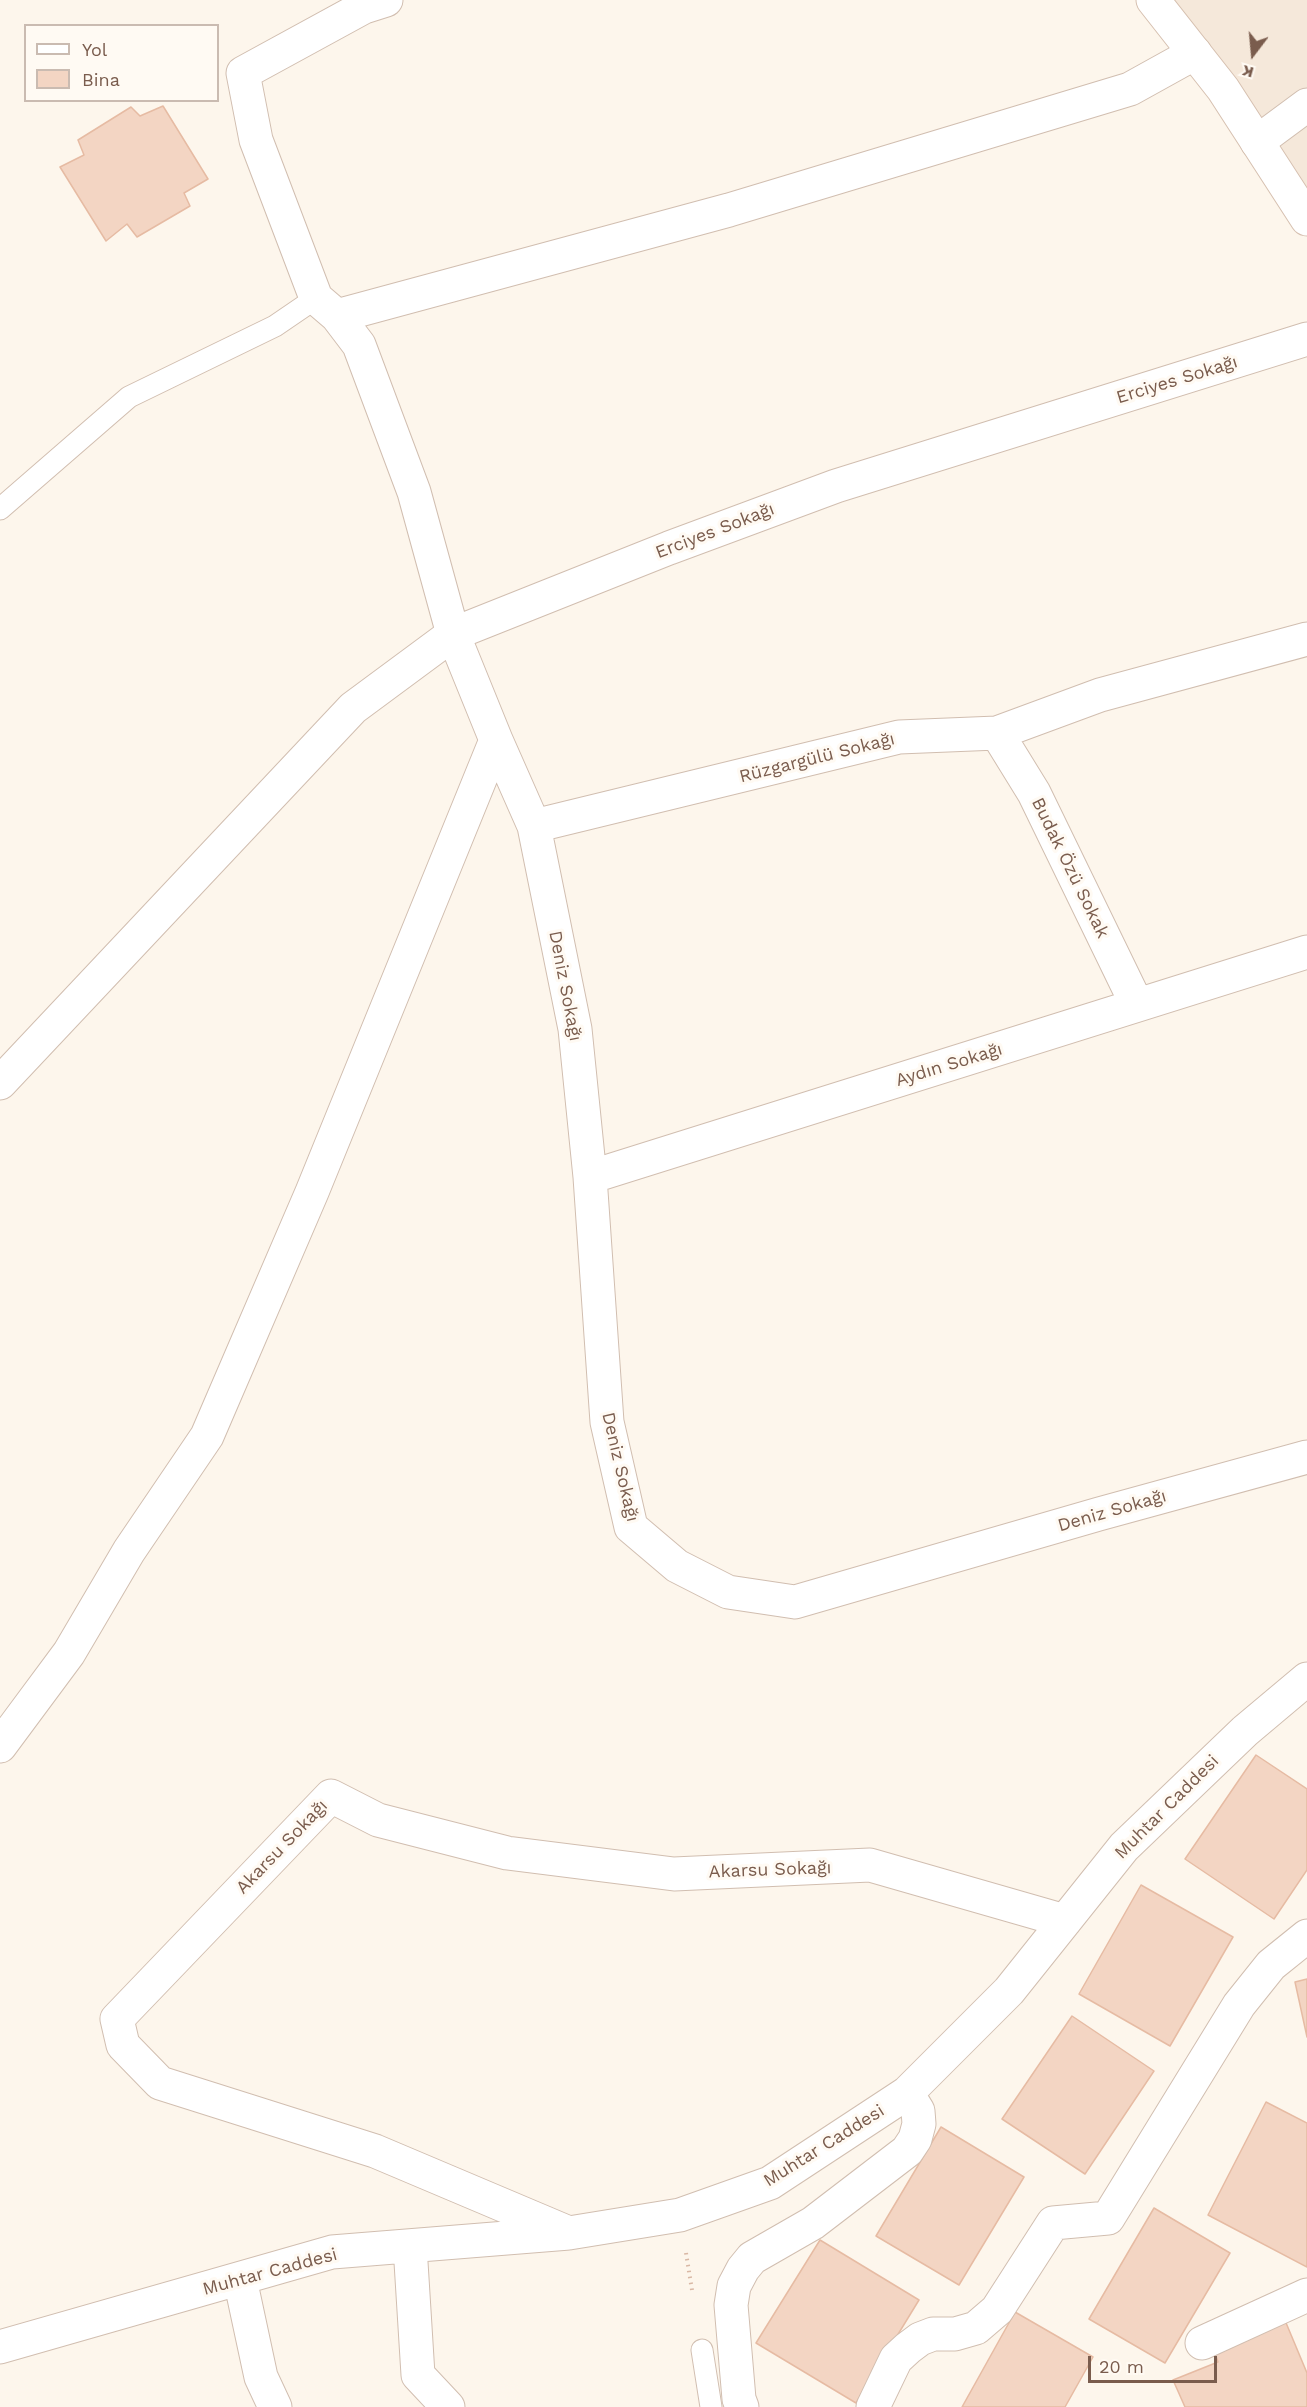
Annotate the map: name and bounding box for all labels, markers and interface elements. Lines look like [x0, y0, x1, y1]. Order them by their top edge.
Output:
legend [24, 24, 219, 102]
north arrow [1223, 24, 1283, 84]
text: Yol [82, 39, 107, 60]
text: K [1240, 61, 1256, 82]
text: Bina [82, 69, 120, 90]
street label: Erciyes Sokağı [1114, 351, 1240, 409]
street label: Erciyes Sokağı [652, 498, 778, 564]
street label: Rüzgargülü Sokağı [737, 728, 897, 788]
street label: Budak Özü Sokak [1027, 794, 1113, 942]
street label: Deniz Sokağı [544, 929, 586, 1043]
street label: Aydın Sokağı [893, 1039, 1005, 1091]
street label: Deniz Sokağı [597, 1410, 643, 1524]
street label: Deniz Sokağı [1055, 1485, 1169, 1537]
street label: Muhtar Caddesi [1110, 1750, 1224, 1864]
street label: Akarsu Sokağı [232, 1795, 332, 1899]
street label: Akarsu Sokağı [708, 1857, 832, 1883]
street label: Muhtar Caddesi [760, 2100, 888, 2192]
street label: Muhtar Caddesi [200, 2244, 340, 2300]
scale bar [1091, 2344, 1220, 2382]
text: 20 m [1099, 2356, 1144, 2377]

